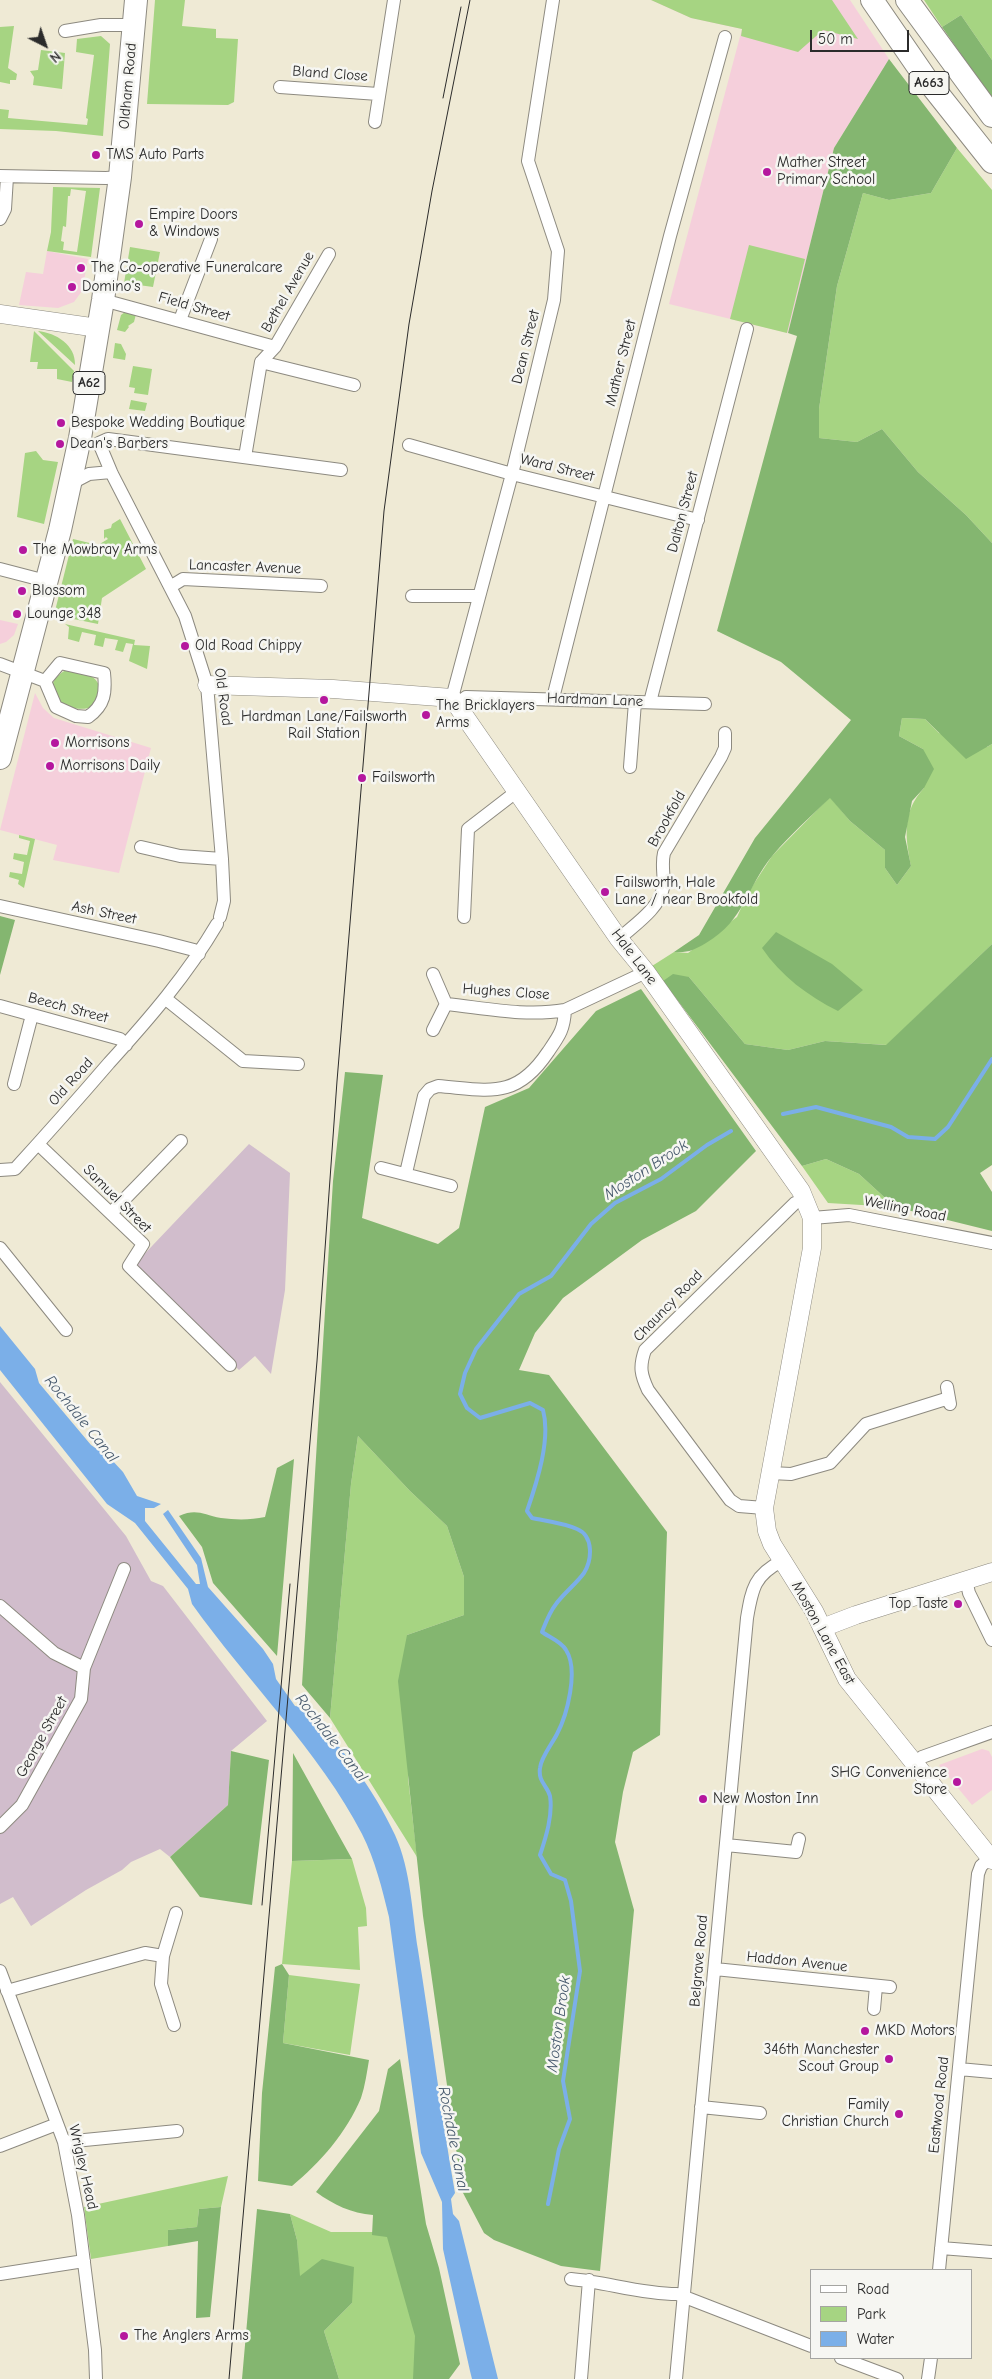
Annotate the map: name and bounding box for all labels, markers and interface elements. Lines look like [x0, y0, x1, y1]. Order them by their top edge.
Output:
north arrow [20, 20, 70, 70]
scale bar [812, 20, 911, 52]
text: 50 m [818, 30, 853, 48]
street label: Oldham Road [115, 42, 141, 130]
text: N [46, 47, 64, 66]
street label: Bland Close [292, 62, 368, 86]
road number: A663 [909, 72, 949, 95]
place label: TMS Auto Parts [106, 146, 204, 164]
marker: TMS Auto Parts [90, 149, 102, 161]
place label: Mather Street Primary School [777, 154, 875, 189]
marker: Mather Street Primary School [761, 166, 773, 178]
place label: Empire Doors & Windows [149, 206, 238, 241]
marker: Empire Doors & Windows [133, 218, 145, 230]
street label: Bethel Avenue [258, 248, 318, 336]
place label: The Co-operative Funeralcare [91, 259, 283, 277]
marker: The Co-operative Funeralcare [75, 262, 87, 274]
place label: Domino's [82, 278, 141, 296]
marker: Domino's [66, 281, 78, 293]
street label: Field Street [156, 288, 232, 326]
street label: Dean Street [508, 308, 544, 386]
street label: Mather Street [602, 318, 640, 408]
road number: A62 [73, 372, 105, 394]
place label: Bespoke Wedding Boutique [71, 414, 245, 432]
marker: Bespoke Wedding Boutique [55, 417, 67, 429]
place label: Dean's Barbers [70, 435, 168, 453]
marker: Dean's Barbers [54, 438, 66, 450]
street label: Ward Street [518, 450, 596, 486]
street label: Dalton Street [664, 470, 702, 554]
place label: The Mowbray Arms [33, 541, 157, 559]
marker: The Mowbray Arms [17, 544, 29, 556]
street label: Lancaster Avenue [188, 556, 302, 578]
place label: Blossom [32, 582, 85, 600]
marker: Blossom [16, 585, 28, 597]
place label: Lounge 348 [27, 605, 101, 623]
marker: Lounge 348 [11, 608, 23, 620]
place label: Old Road Chippy [195, 637, 301, 655]
marker: Old Road Chippy [179, 640, 191, 652]
street label: Old Road [210, 667, 236, 727]
street label: Hardman Lane [547, 689, 643, 711]
marker: Hardman Lane/Failsworth Rail Station [318, 694, 330, 706]
place label: The Bricklayers Arms [436, 697, 535, 732]
place label: Hardman Lane/Failsworth Rail Station [241, 708, 407, 743]
marker: The Bricklayers Arms [420, 709, 432, 721]
place label: Morrisons [65, 734, 129, 752]
marker: Morrisons [49, 737, 61, 749]
place label: Morrisons Daily [60, 757, 160, 775]
marker: Morrisons Daily [44, 760, 56, 772]
place label: Failsworth [372, 769, 435, 787]
marker: Failsworth [356, 772, 368, 784]
street label: Brookfold [644, 788, 690, 850]
place label: Failsworth, Hale Lane / near Brookfold [615, 874, 758, 909]
marker: Failsworth, Hale Lane / near Brookfold [599, 886, 611, 898]
street label: Ash Street [70, 897, 138, 929]
street label: Hale Lane [607, 926, 661, 988]
street label: Hughes Close [462, 980, 550, 1004]
street label: Beech Street [26, 989, 110, 1027]
street label: Old Road [45, 1054, 97, 1110]
water label: Moston Brook [600, 1136, 692, 1204]
street label: Samuel Street [79, 1161, 155, 1237]
street label: Welling Road [862, 1192, 948, 1226]
street label: Chauncy Road [629, 1267, 707, 1345]
water label: Rochdale Canal [40, 1372, 122, 1466]
street label: Moston Lane East [787, 1578, 859, 1688]
place label: Top Taste [889, 1595, 948, 1613]
marker: Top Taste [952, 1598, 964, 1610]
water label: Rochdale Canal [291, 1690, 371, 1786]
street label: George Street [12, 1693, 72, 1781]
place label: SHG Convenience Store [831, 1764, 947, 1799]
marker: SHG Convenience Store [951, 1776, 963, 1788]
place label: New Moston Inn [713, 1790, 819, 1808]
marker: New Moston Inn [697, 1793, 709, 1805]
street label: Belgrave Road [686, 1914, 712, 2008]
street label: Haddon Avenue [746, 1948, 848, 1976]
water label: Moston Brook [543, 1975, 575, 2073]
place label: MKD Motors [875, 2022, 955, 2040]
marker: MKD Motors [859, 2025, 871, 2037]
place label: 346th Manchester Scout Group [764, 2041, 879, 2076]
marker: 346th Manchester Scout Group [883, 2053, 895, 2065]
street label: Eastwood Road [925, 2056, 953, 2154]
water label: Rochdale Canal [433, 2085, 473, 2193]
place label: Family Christian Church [782, 2096, 889, 2131]
marker: Family Christian Church [893, 2108, 905, 2120]
street label: Wrigley Head [64, 2123, 102, 2211]
legend [810, 2269, 972, 2359]
text: Road [857, 2280, 889, 2298]
text: Park [857, 2305, 886, 2323]
place label: The Anglers Arms [134, 2327, 249, 2345]
marker: The Anglers Arms [118, 2330, 130, 2342]
text: Water [857, 2330, 894, 2348]

